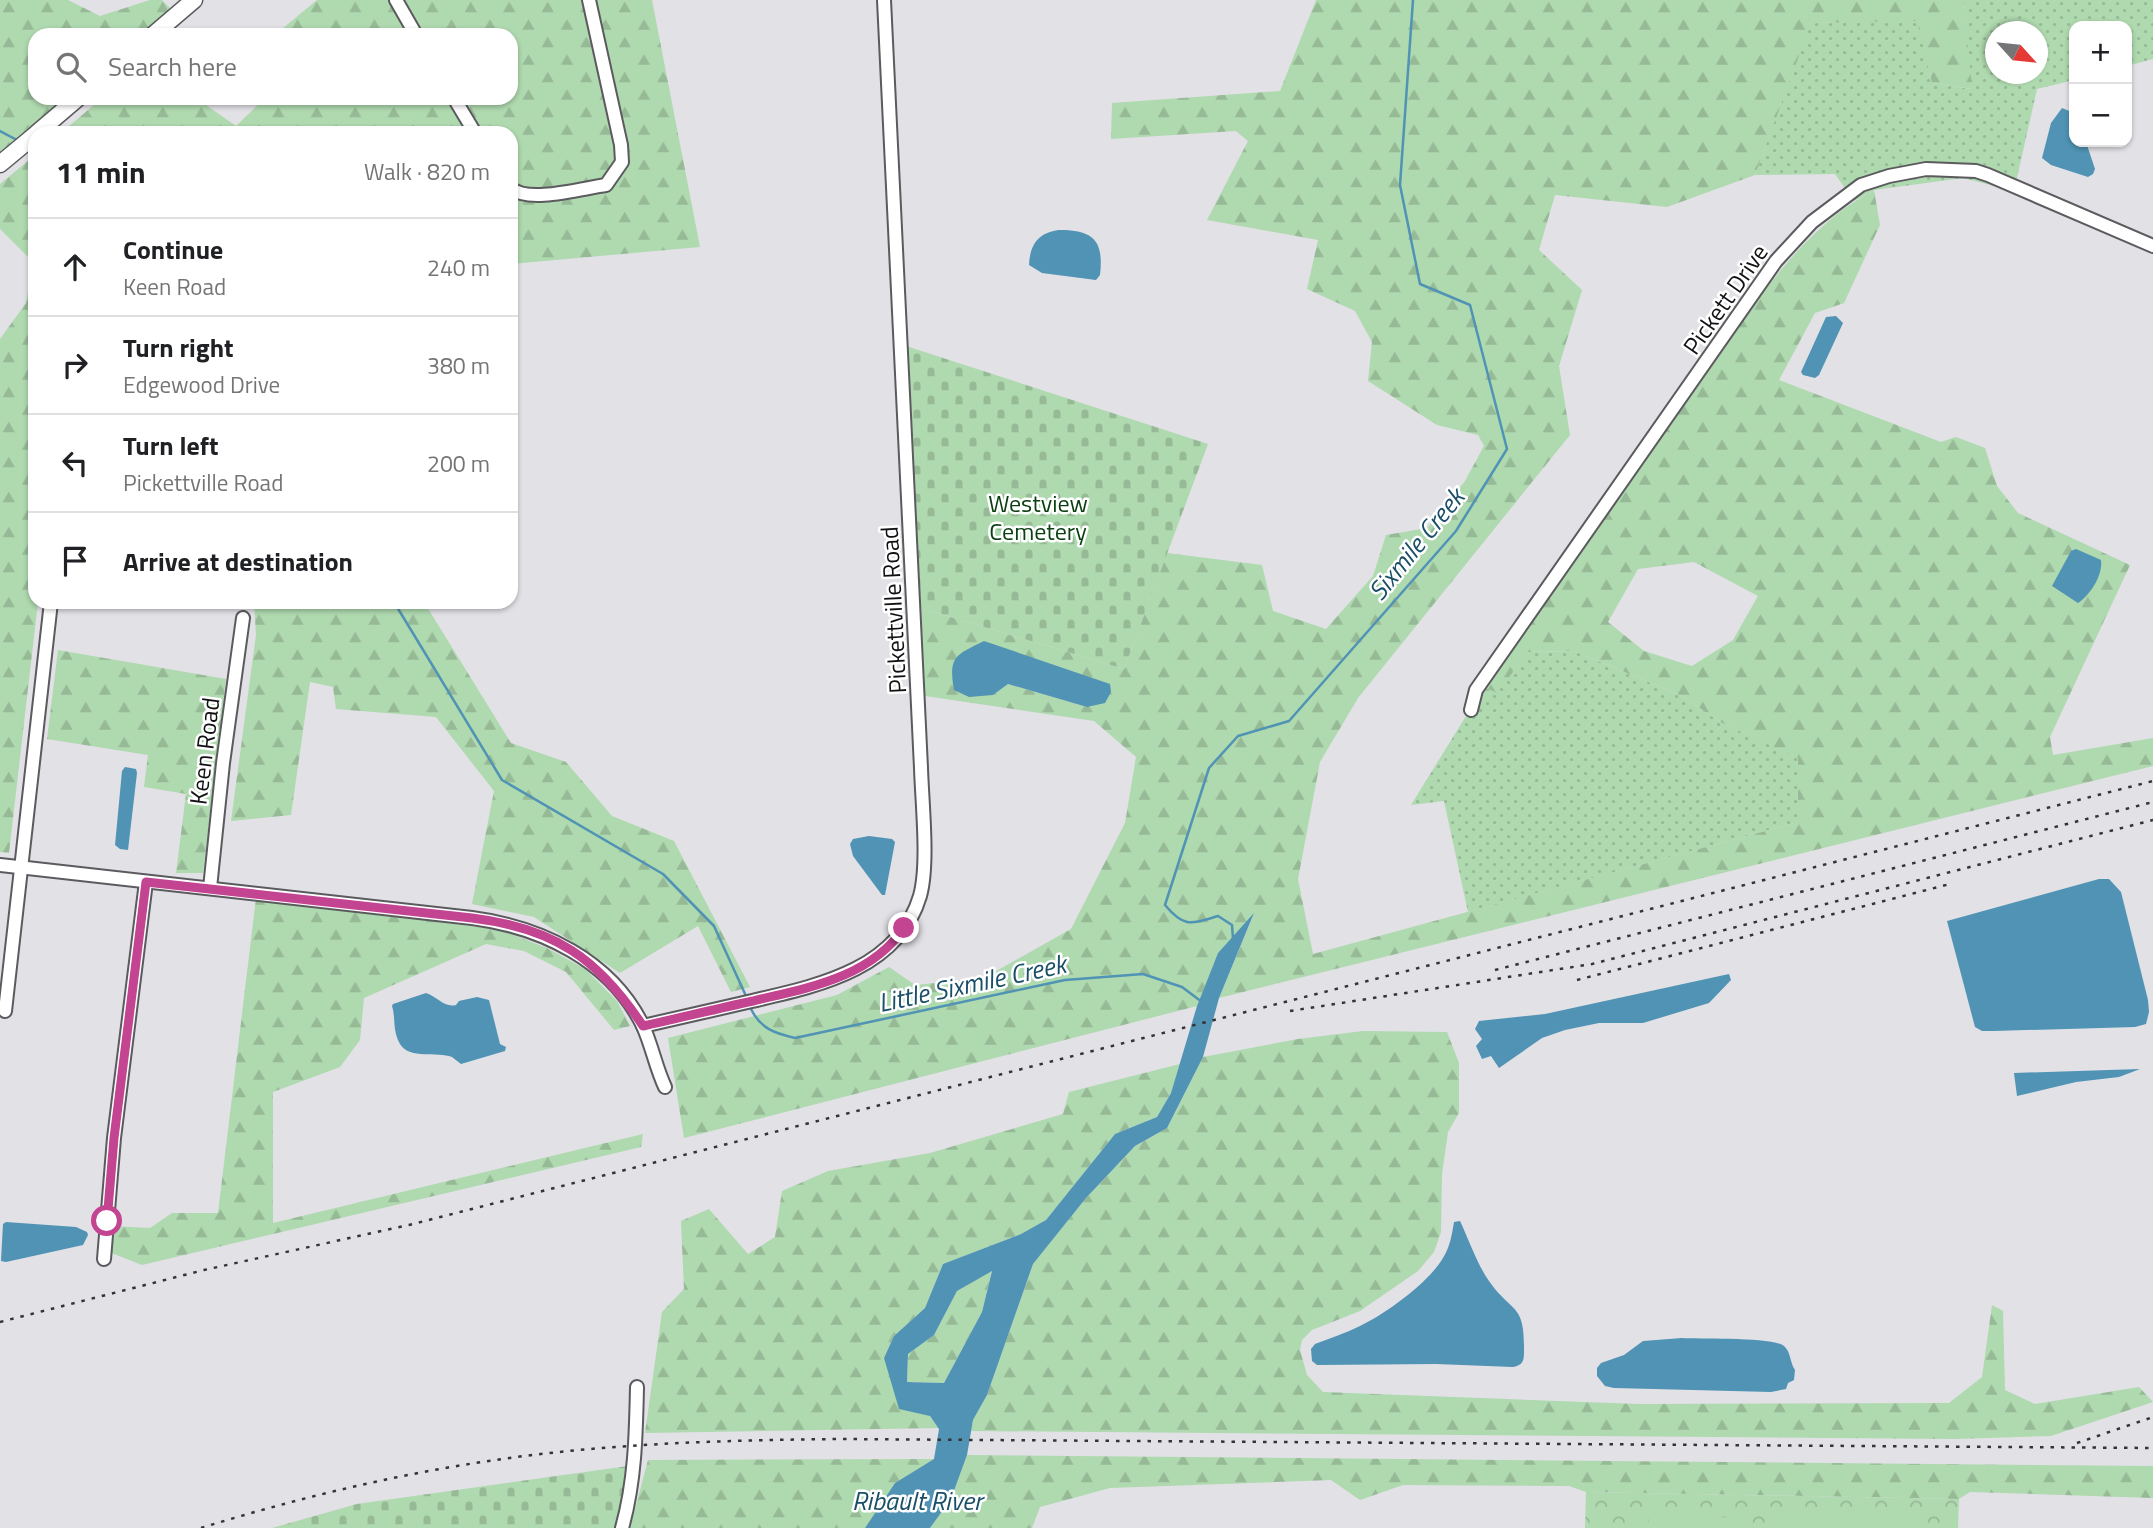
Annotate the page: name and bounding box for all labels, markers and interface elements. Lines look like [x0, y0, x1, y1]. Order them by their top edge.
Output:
north arrow [1985, 21, 2048, 84]
map controls [2069, 21, 2132, 147]
button: + [2069, 21, 2132, 84]
search box [28, 28, 518, 105]
text: Search here [108, 47, 237, 86]
icon: search [52, 48, 90, 86]
button: − [2069, 84, 2132, 147]
text: 11 min [56, 149, 146, 195]
text: Walk · 820 m [364, 154, 490, 189]
text: Continue [123, 230, 223, 269]
street label: Pickett Drive [1674, 236, 1776, 362]
icon: ahead [56, 248, 94, 286]
text: 240 m [427, 250, 490, 285]
text: Keen Road [123, 269, 226, 304]
text: Turn right [123, 328, 234, 367]
icon: right [56, 346, 94, 384]
text: 380 m [427, 348, 490, 383]
text: Edgewood Drive [123, 367, 280, 402]
text: Turn left [123, 426, 218, 465]
icon: left [56, 444, 94, 482]
text: 200 m [427, 446, 490, 481]
text: Pickettville Road [123, 465, 283, 500]
water label: Sixmile Creek [1358, 477, 1476, 609]
park label: Westview Cemetery [988, 485, 1088, 549]
street label: Pickettville Road [871, 526, 915, 694]
icon: arrive [56, 542, 94, 580]
text: Arrive at destination [123, 542, 353, 581]
street label: Keen Road [180, 695, 228, 807]
route end [888, 912, 919, 943]
water label: Little Sixmile Creek [874, 943, 1073, 1022]
route start [91, 1205, 122, 1236]
water label: Ribault River [852, 1481, 985, 1520]

